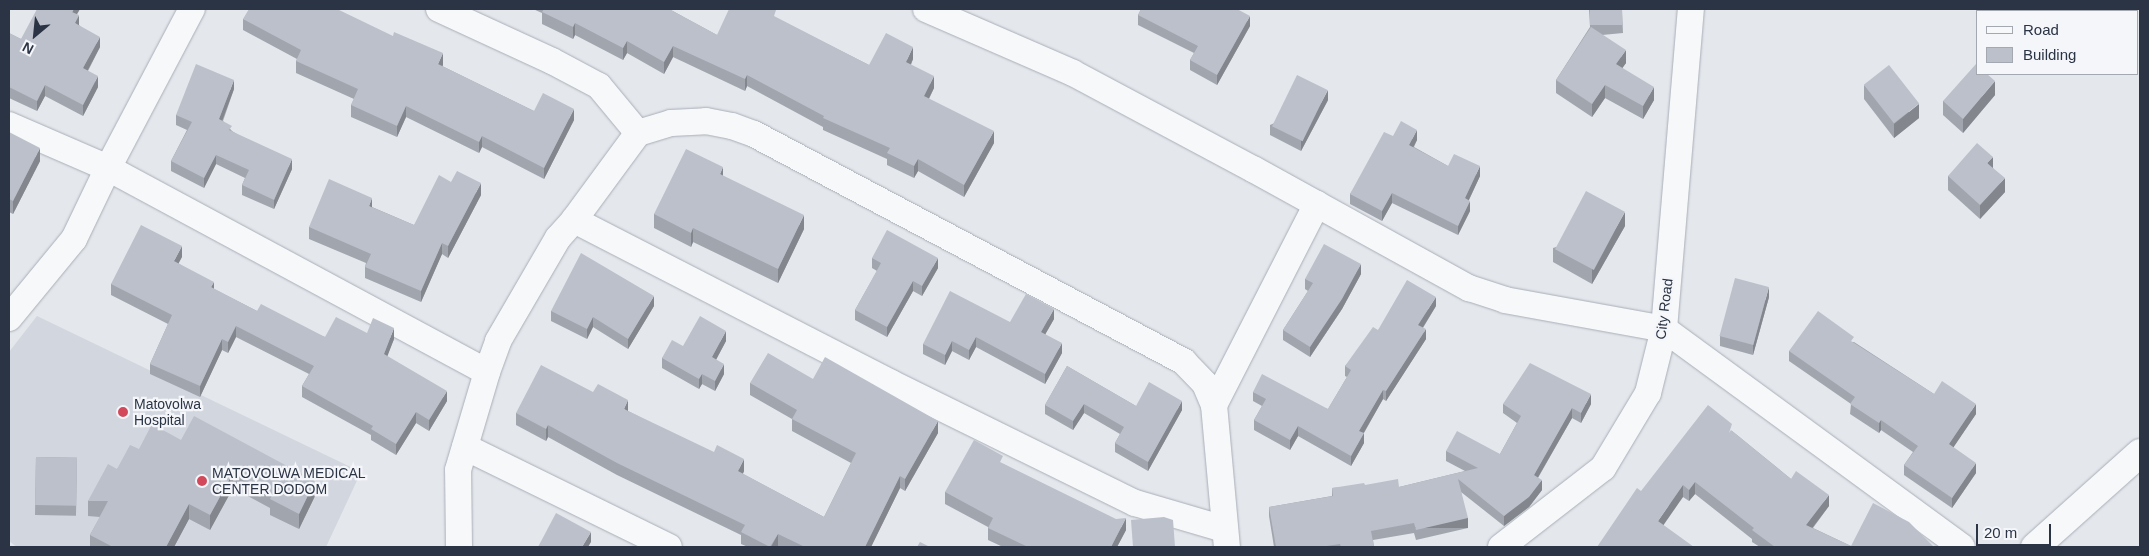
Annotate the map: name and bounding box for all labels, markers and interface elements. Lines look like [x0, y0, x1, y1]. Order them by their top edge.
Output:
north arrow [10, 10, 60, 60]
legend [1976, 10, 2139, 75]
text: Road [2023, 21, 2059, 38]
text: N [20, 39, 36, 58]
text: Building [2023, 46, 2076, 63]
street label: City Road [1652, 277, 1676, 341]
place label: Matovolwa Hospital [134, 396, 201, 428]
marker: Matovolwa Hospital [116, 405, 130, 419]
place label: MATOVOLWA MEDICAL CENTER DODOM [212, 465, 366, 498]
marker: MATOVOLWA MEDICAL CENTER DODOM [196, 475, 208, 487]
scale bar [1979, 514, 2054, 546]
text: 20 m [1984, 524, 2017, 541]

